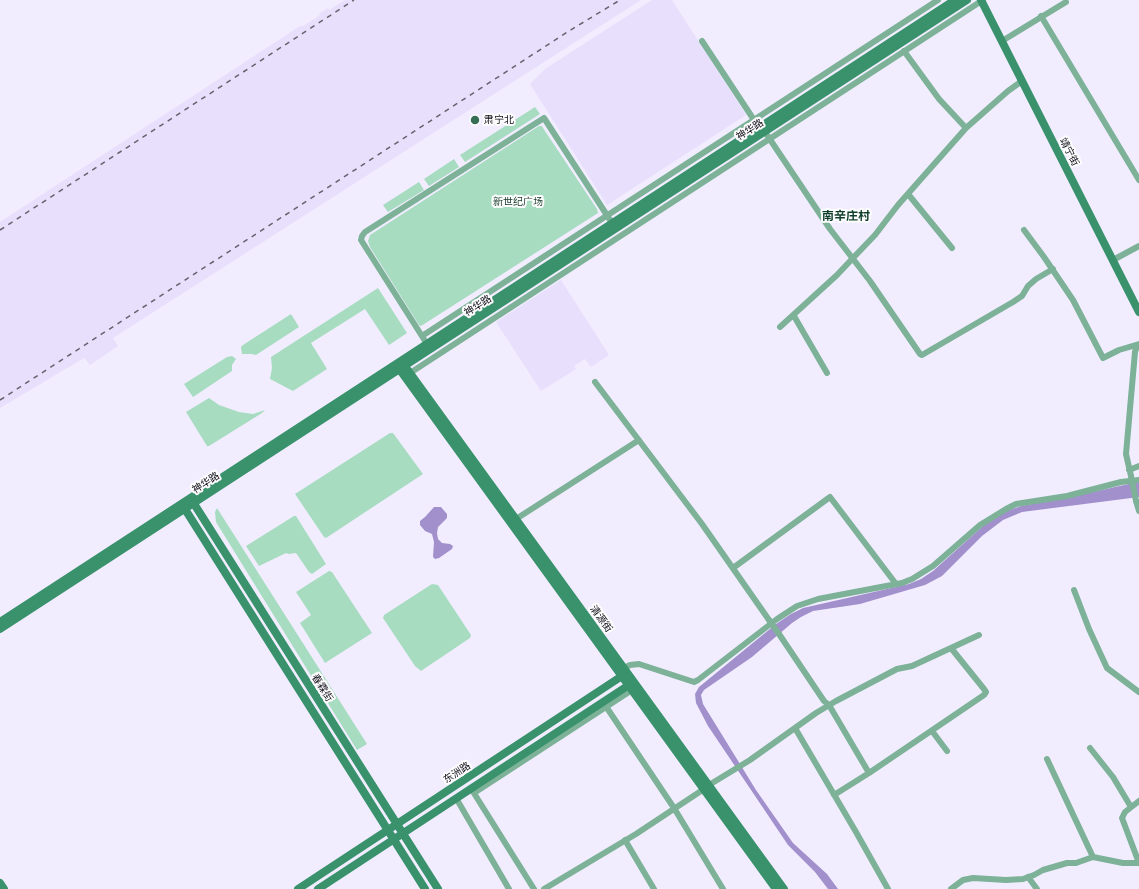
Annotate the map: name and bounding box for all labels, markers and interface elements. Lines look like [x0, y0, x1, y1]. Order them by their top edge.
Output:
marker: 肃宁北 [469, 114, 481, 126]
place label: 肃宁北 [484, 114, 514, 126]
street label: 神华路 [734, 117, 766, 143]
street label: 靖宁街 [1057, 136, 1081, 168]
park label: 新世纪广场 [493, 196, 543, 208]
district label: 南辛庄村 [822, 210, 870, 224]
street label: 神华路 [462, 293, 494, 319]
street label: 神华路 [190, 470, 222, 496]
street label: 清源街 [587, 603, 615, 635]
street label: 春霖街 [309, 672, 335, 704]
street label: 东洲路 [441, 760, 473, 786]

